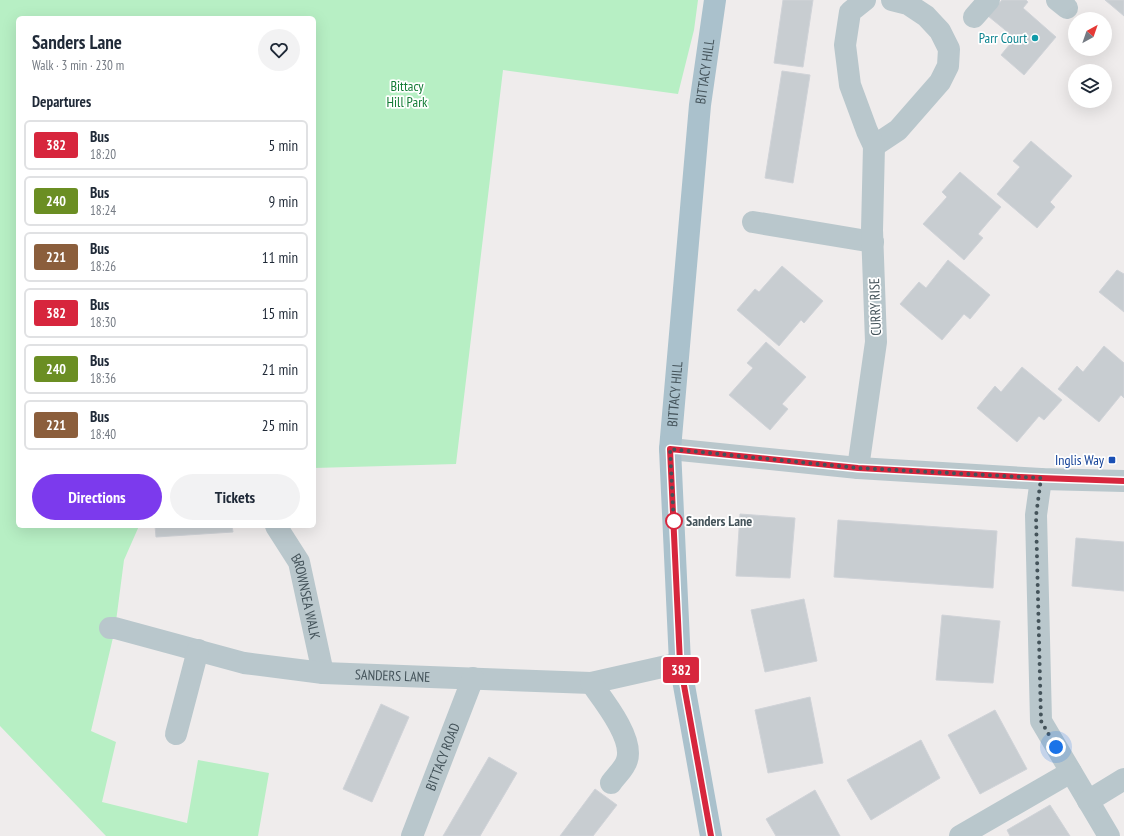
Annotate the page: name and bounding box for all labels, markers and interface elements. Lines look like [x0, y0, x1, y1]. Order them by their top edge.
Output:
north arrow [1068, 12, 1112, 56]
map controls [1068, 12, 1112, 108]
button: heart [258, 29, 300, 71]
place label: Parr Court [979, 29, 1027, 47]
text: Sanders Lane [32, 30, 122, 54]
marker: Parr Court [1030, 33, 1040, 43]
street label: BITTACY HILL [691, 38, 718, 105]
text: Walk · 3 min · 230 m [32, 57, 124, 74]
button: layers [1068, 64, 1112, 108]
park label: Bittacy Hill Park [387, 77, 428, 111]
text: Departures [32, 92, 91, 111]
text: Bus [90, 127, 109, 146]
text: 382 [46, 136, 66, 154]
text: 5 min [268, 136, 298, 155]
text: 18:20 [90, 146, 116, 163]
text: Bus [90, 183, 109, 202]
text: 240 [46, 192, 66, 210]
text: 9 min [268, 192, 298, 211]
text: 18:24 [90, 202, 116, 219]
text: Bus [90, 239, 109, 258]
text: 221 [46, 248, 66, 266]
text: 11 min [262, 248, 298, 267]
text: 18:26 [90, 258, 116, 275]
street label: CURRY RISE [865, 278, 885, 336]
text: Bus [90, 295, 109, 314]
text: 382 [46, 304, 66, 322]
text: 15 min [262, 304, 298, 323]
text: 18:30 [90, 314, 116, 331]
text: Bus [90, 351, 109, 370]
text: 240 [46, 360, 66, 378]
text: 21 min [262, 360, 298, 379]
street label: BITTACY HILL [663, 361, 687, 428]
text: 18:36 [90, 370, 116, 387]
text: Bus [90, 407, 109, 426]
text: 221 [46, 416, 66, 434]
text: 25 min [262, 416, 298, 435]
text: 18:40 [90, 426, 116, 443]
place label: Inglis Way [1055, 451, 1105, 469]
marker: Inglis Way [1107, 455, 1117, 465]
button: Directions [32, 474, 162, 520]
button: Tickets [170, 474, 300, 520]
marker: Sanders Lane [665, 512, 683, 530]
place label: Sanders Lane [686, 512, 752, 530]
street label: BROWNSEA WALK [287, 550, 324, 641]
line badge: 382 [658, 657, 704, 683]
text: 382 [671, 661, 691, 679]
street label: SANDERS LANE [355, 665, 431, 686]
street label: BITTACY ROAD [421, 720, 464, 793]
your location [1046, 737, 1066, 757]

